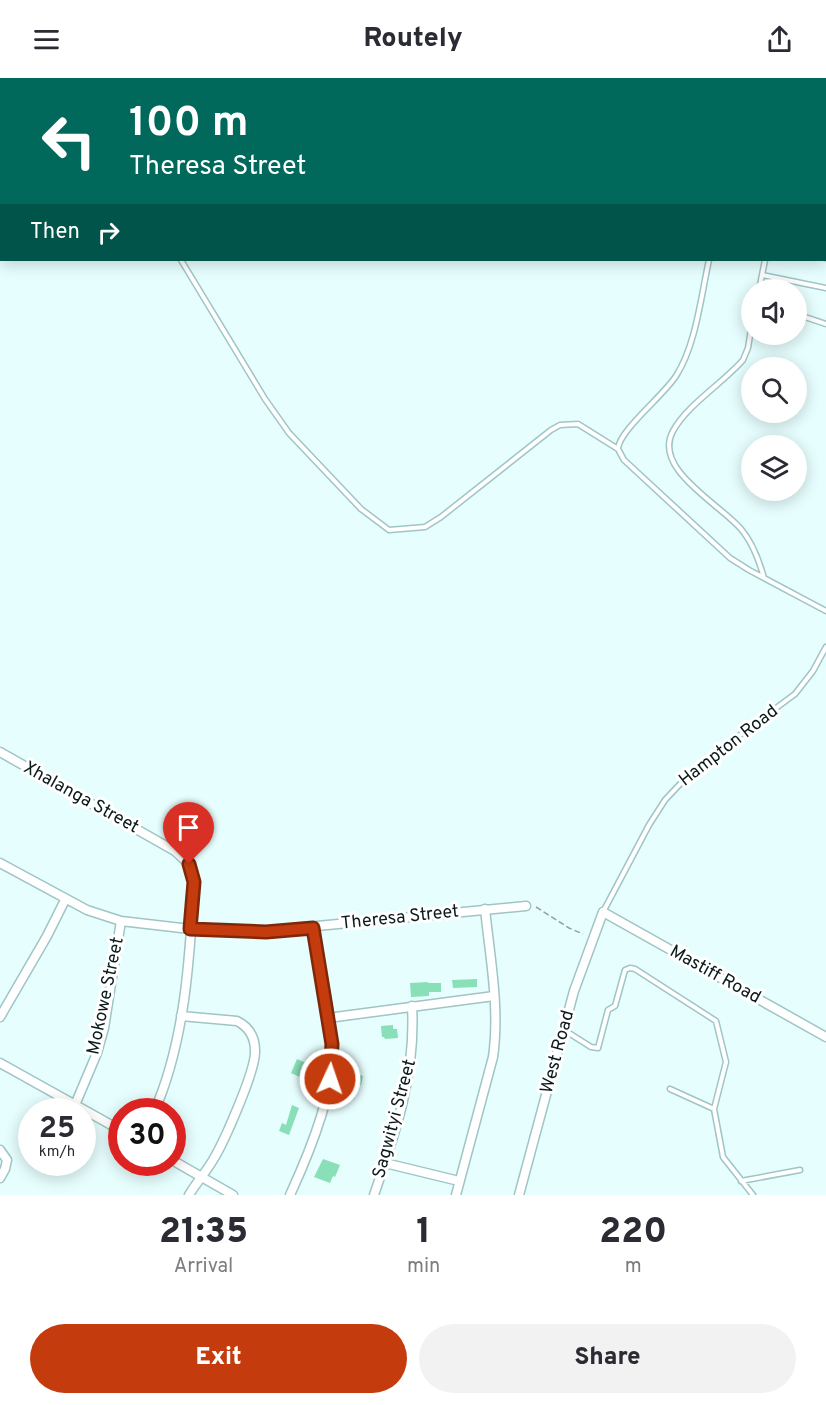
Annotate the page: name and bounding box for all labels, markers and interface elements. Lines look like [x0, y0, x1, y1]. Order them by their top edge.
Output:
text: Routely [363, 22, 463, 56]
icon: menu [30, 23, 63, 56]
icon: share [763, 23, 796, 56]
text: 100 m [129, 98, 248, 151]
icon: left [30, 102, 108, 180]
text: Theresa Street [129, 150, 307, 184]
icon: right [92, 216, 125, 249]
text: Then [30, 219, 80, 246]
map controls [741, 279, 807, 501]
button: sound [741, 279, 807, 345]
button: search [741, 357, 807, 423]
button: layers [741, 435, 807, 501]
street label: Hampton Road [675, 700, 783, 792]
street label: Xhalanga Street [19, 757, 143, 839]
pin [163, 802, 214, 864]
icon: arrive [172, 811, 205, 844]
street label: Theresa Street [340, 900, 460, 936]
street label: Mokowe Street [82, 935, 130, 1057]
street label: Mastiff Road [665, 941, 765, 1009]
street label: West Road [536, 1008, 580, 1096]
position arrow [298, 1047, 362, 1111]
street label: Sagwityi Street [368, 1057, 422, 1181]
speed limit sign: 30 [108, 1098, 186, 1176]
text: 25 [39, 1111, 75, 1148]
text: km/h [39, 1143, 75, 1162]
text: 21:35 [159, 1210, 248, 1256]
text: 1 [416, 1210, 431, 1256]
text: 220 [599, 1210, 667, 1256]
text: Arrival [174, 1254, 233, 1280]
text: min [407, 1254, 440, 1280]
text: m [625, 1254, 642, 1280]
button: Exit [30, 1324, 407, 1393]
button: Share [419, 1324, 796, 1393]

